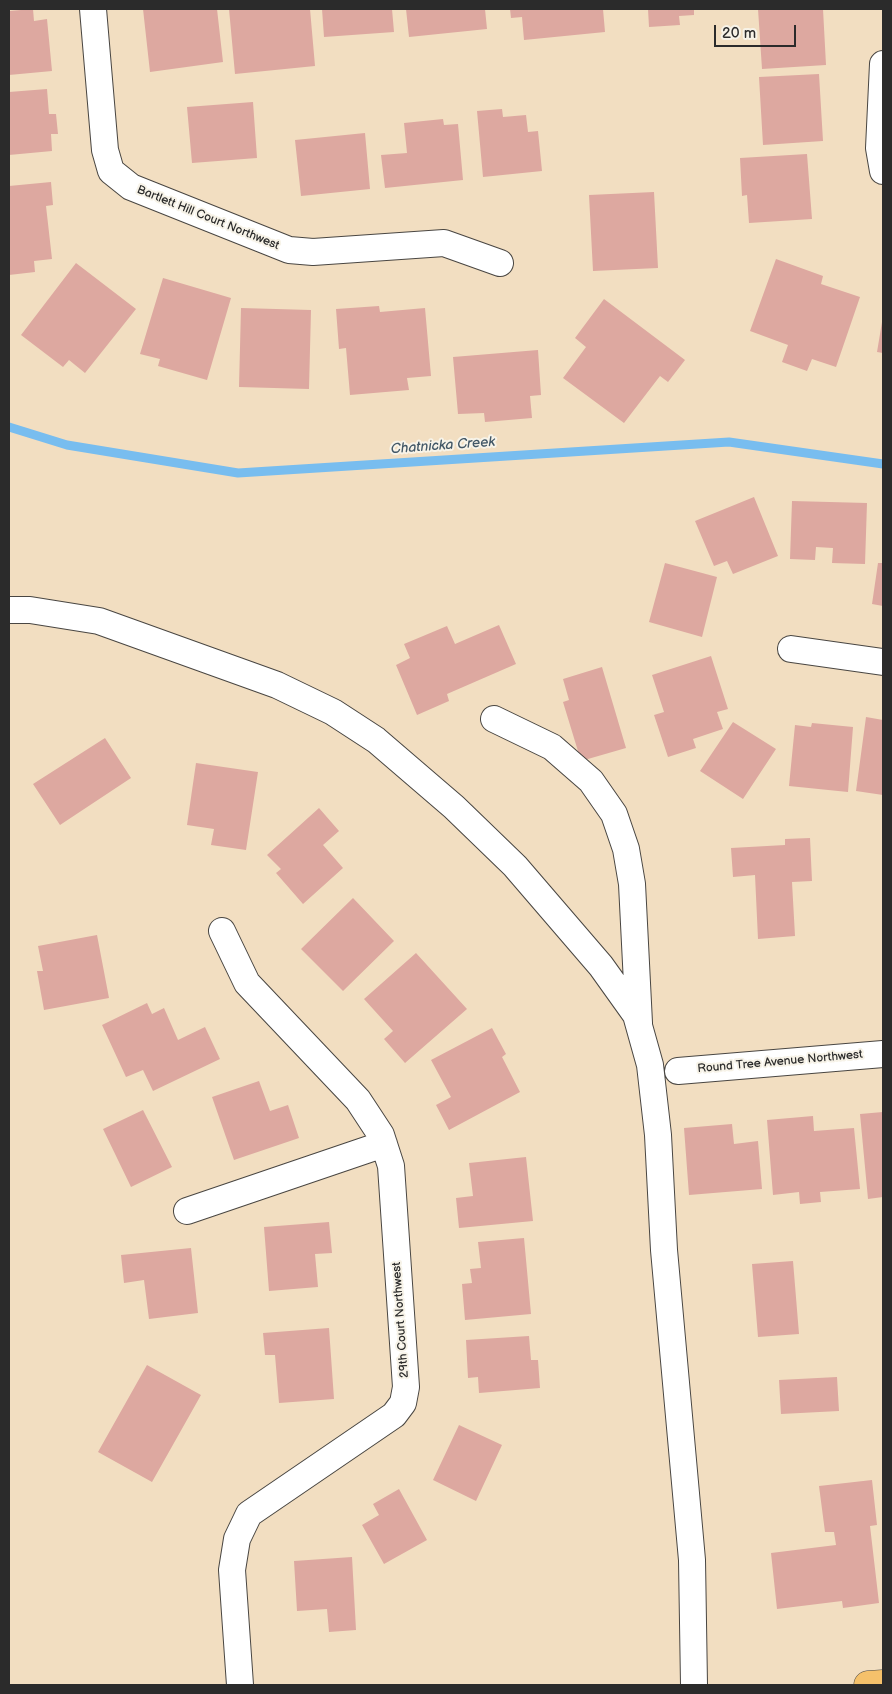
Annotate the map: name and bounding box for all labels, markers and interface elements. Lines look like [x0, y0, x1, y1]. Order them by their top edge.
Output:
scale bar [717, 15, 800, 47]
text: 20 m [722, 24, 756, 43]
street label: Bartlett Hill Court Northwest [135, 183, 281, 253]
water label: Chatnicka Creek [390, 434, 496, 458]
street label: Round Tree Avenue Northwest [697, 1048, 863, 1076]
street label: 29th Court Northwest [390, 1262, 412, 1378]

